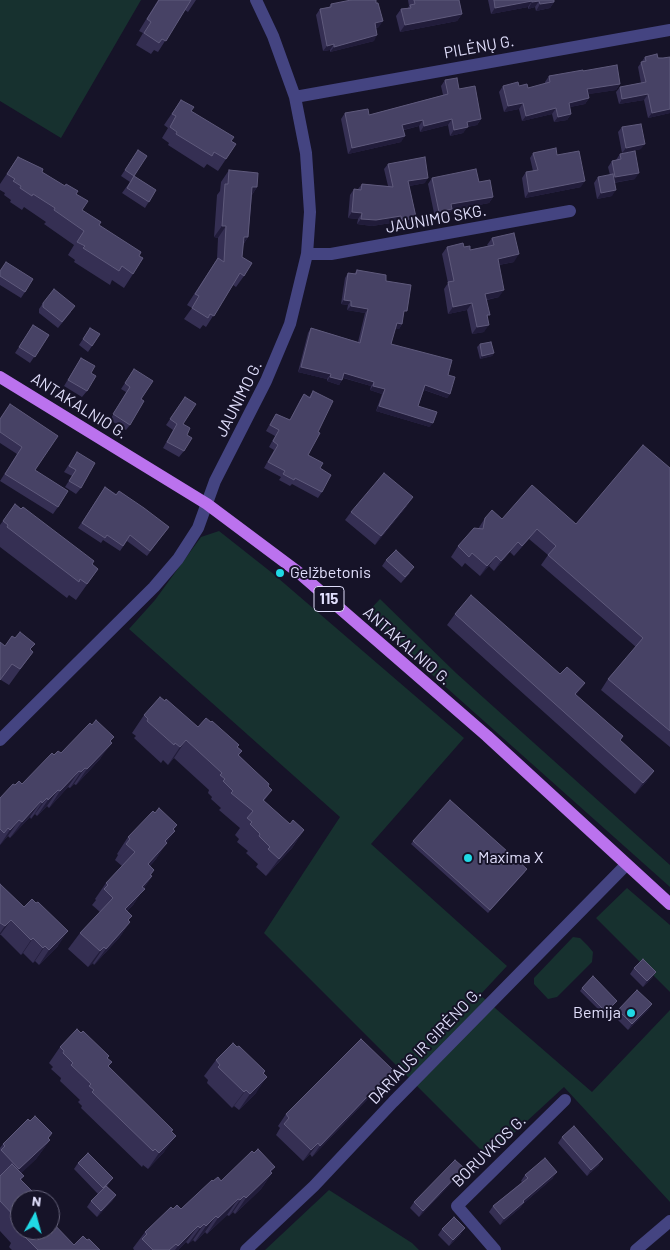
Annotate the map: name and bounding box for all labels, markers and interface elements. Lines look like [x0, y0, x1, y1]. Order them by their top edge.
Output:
street label: PILĖNŲ G. [442, 31, 516, 63]
street label: JAUNIMO SKG. [384, 201, 488, 237]
street label: JAUNIMO G. [212, 358, 266, 440]
street label: ANTAKALNIO G. [27, 369, 131, 443]
place label: Gelžbetonis [290, 563, 371, 583]
marker: Gelžbetonis [274, 567, 286, 579]
road number: 115 [314, 586, 344, 612]
street label: ANTAKALNIO G. [359, 603, 455, 689]
place label: Maxima X [478, 848, 543, 868]
marker: Maxima X [462, 852, 474, 864]
street label: DARIAUS IR GIRĖNO G. [364, 984, 486, 1108]
place label: Bemija [573, 1003, 621, 1023]
marker: Bemija [625, 1007, 637, 1019]
street label: BORUVKOS G. [448, 1111, 530, 1191]
north arrow [10, 1190, 60, 1240]
text: N [31, 1192, 42, 1210]

